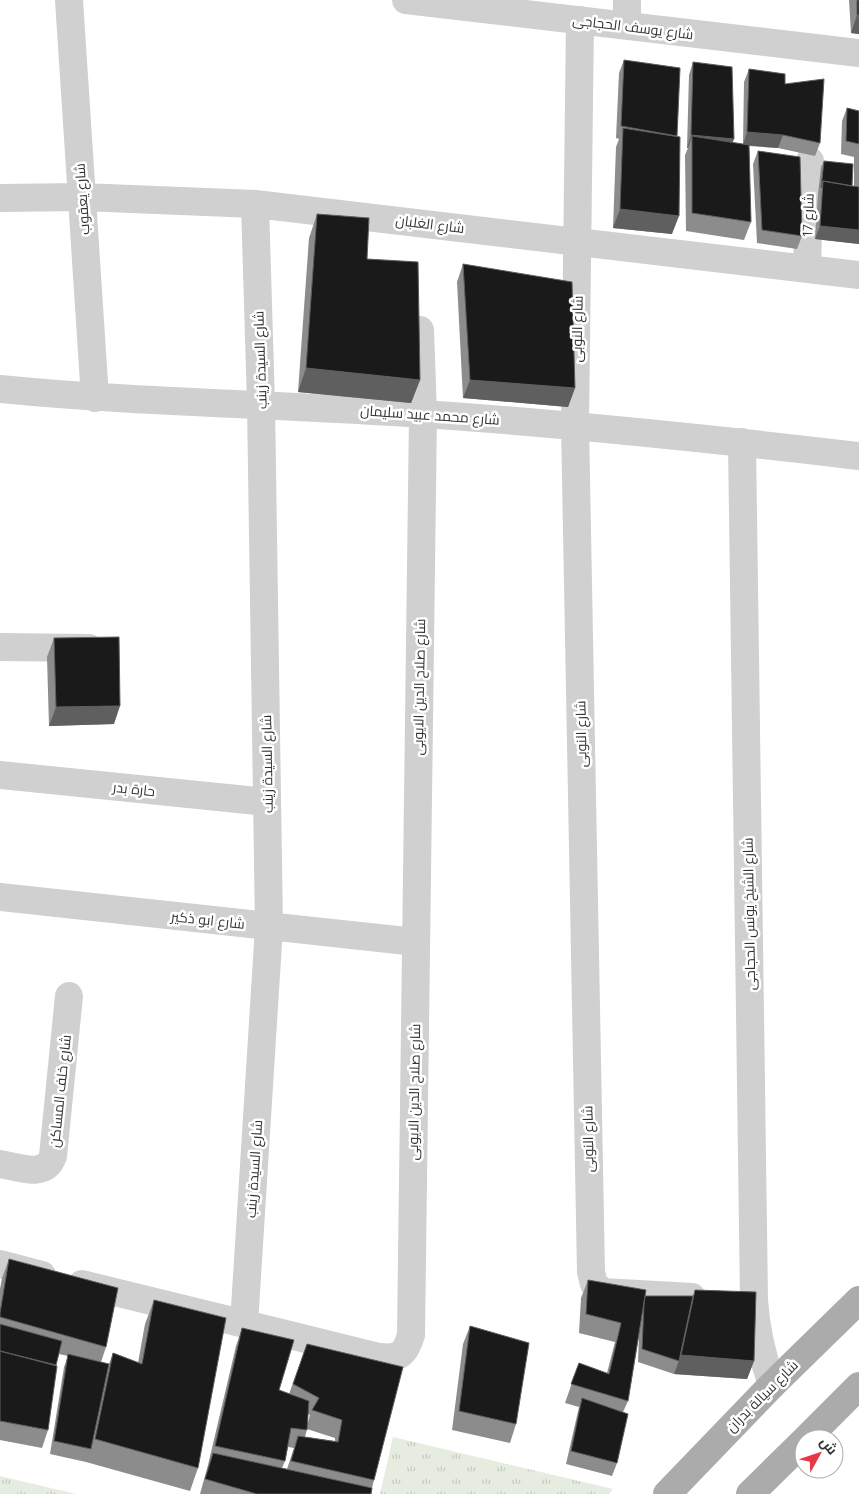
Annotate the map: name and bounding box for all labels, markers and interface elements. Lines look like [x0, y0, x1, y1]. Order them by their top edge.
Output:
street label: شارع يوسف الحجاجى [571, 11, 695, 43]
street label: شارع يعقوب [71, 163, 93, 235]
street label: شارع 17 [798, 193, 818, 237]
street label: شارع الغلبان [394, 211, 466, 237]
street label: شارع النوبى [567, 295, 587, 363]
street label: شارع السيدة زينب [249, 311, 271, 409]
street label: شارع محمد عبيد سليمان [360, 401, 500, 429]
street label: شارع صلاح الدين الايوبى [409, 618, 429, 756]
street label: شارع النوبى [571, 700, 591, 768]
street label: شارع السيدة زينب [257, 715, 277, 813]
street label: حارة بدر [111, 778, 156, 800]
street label: شارع الشيخ يونس الحجاجى [739, 837, 759, 991]
street label: شارع ابو ذكير [169, 907, 246, 933]
street label: شارع صلاح الدين الايوبى [404, 1023, 424, 1161]
street label: شارع خلف المساكن [45, 1034, 75, 1148]
street label: شارع النوبى [578, 1105, 598, 1173]
street label: شارع السيدة زينب [242, 1119, 266, 1219]
street label: شارع سيالة بدران [722, 1356, 802, 1436]
north arrow [794, 1429, 844, 1479]
text: ش [816, 1433, 842, 1458]

